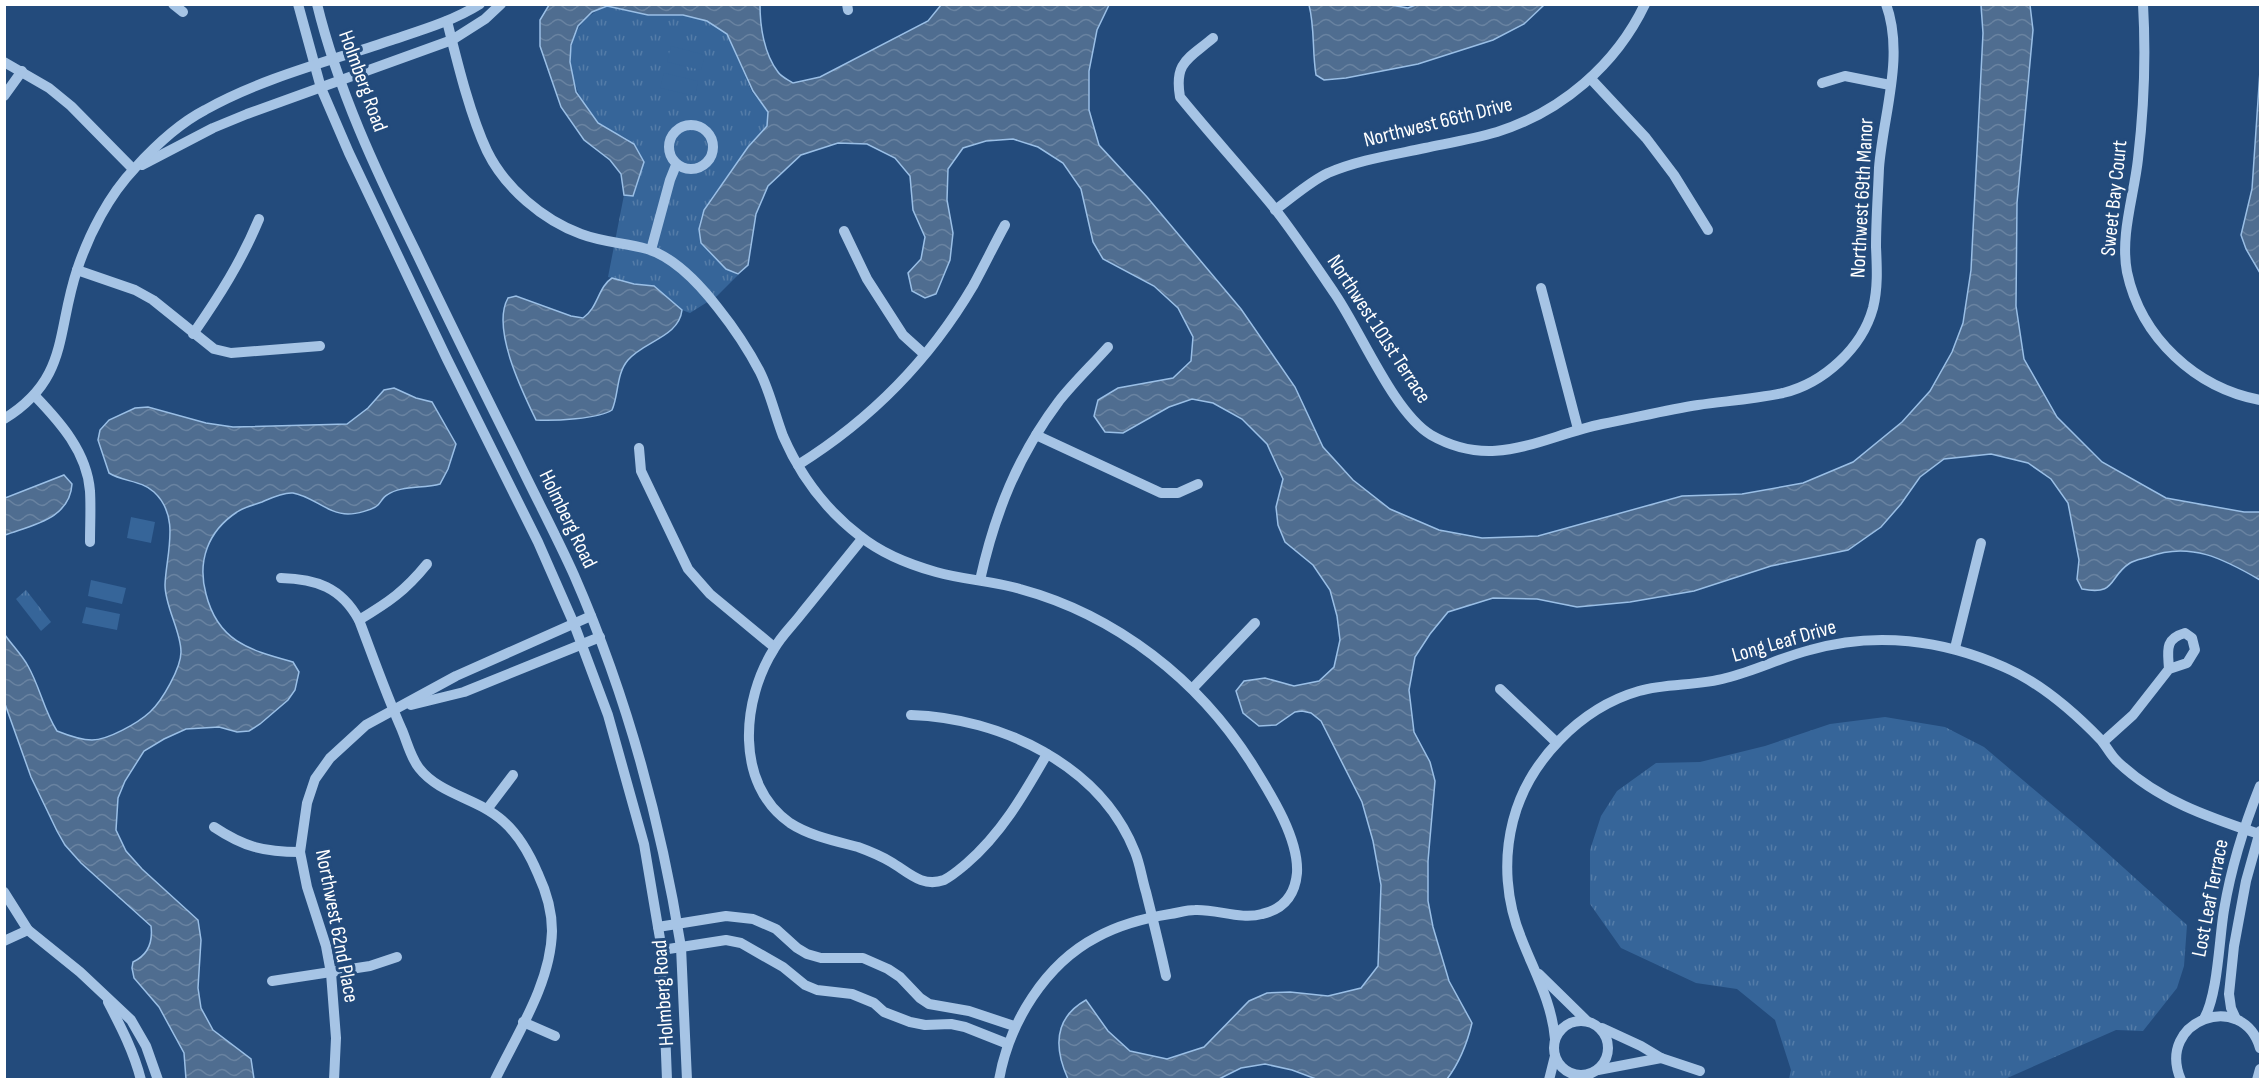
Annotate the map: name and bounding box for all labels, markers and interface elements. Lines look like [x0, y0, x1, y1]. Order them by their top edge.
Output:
street label: Holmberg Road [333, 27, 393, 135]
street label: Northwest 66th Drive [1361, 91, 1515, 153]
street label: Northwest 69th Manor [1845, 117, 1879, 279]
street label: Sweet Bay Court [2095, 139, 2133, 257]
street label: Northwest 101st Terrace [1322, 250, 1436, 408]
street label: Holmberg Road [534, 466, 602, 572]
street label: Long Leaf Drive [1729, 614, 1839, 668]
street label: Lost Leaf Terrace [2186, 837, 2234, 959]
street label: Northwest 62nd Place [310, 847, 364, 1005]
street label: Holmberg Road [647, 939, 679, 1047]

